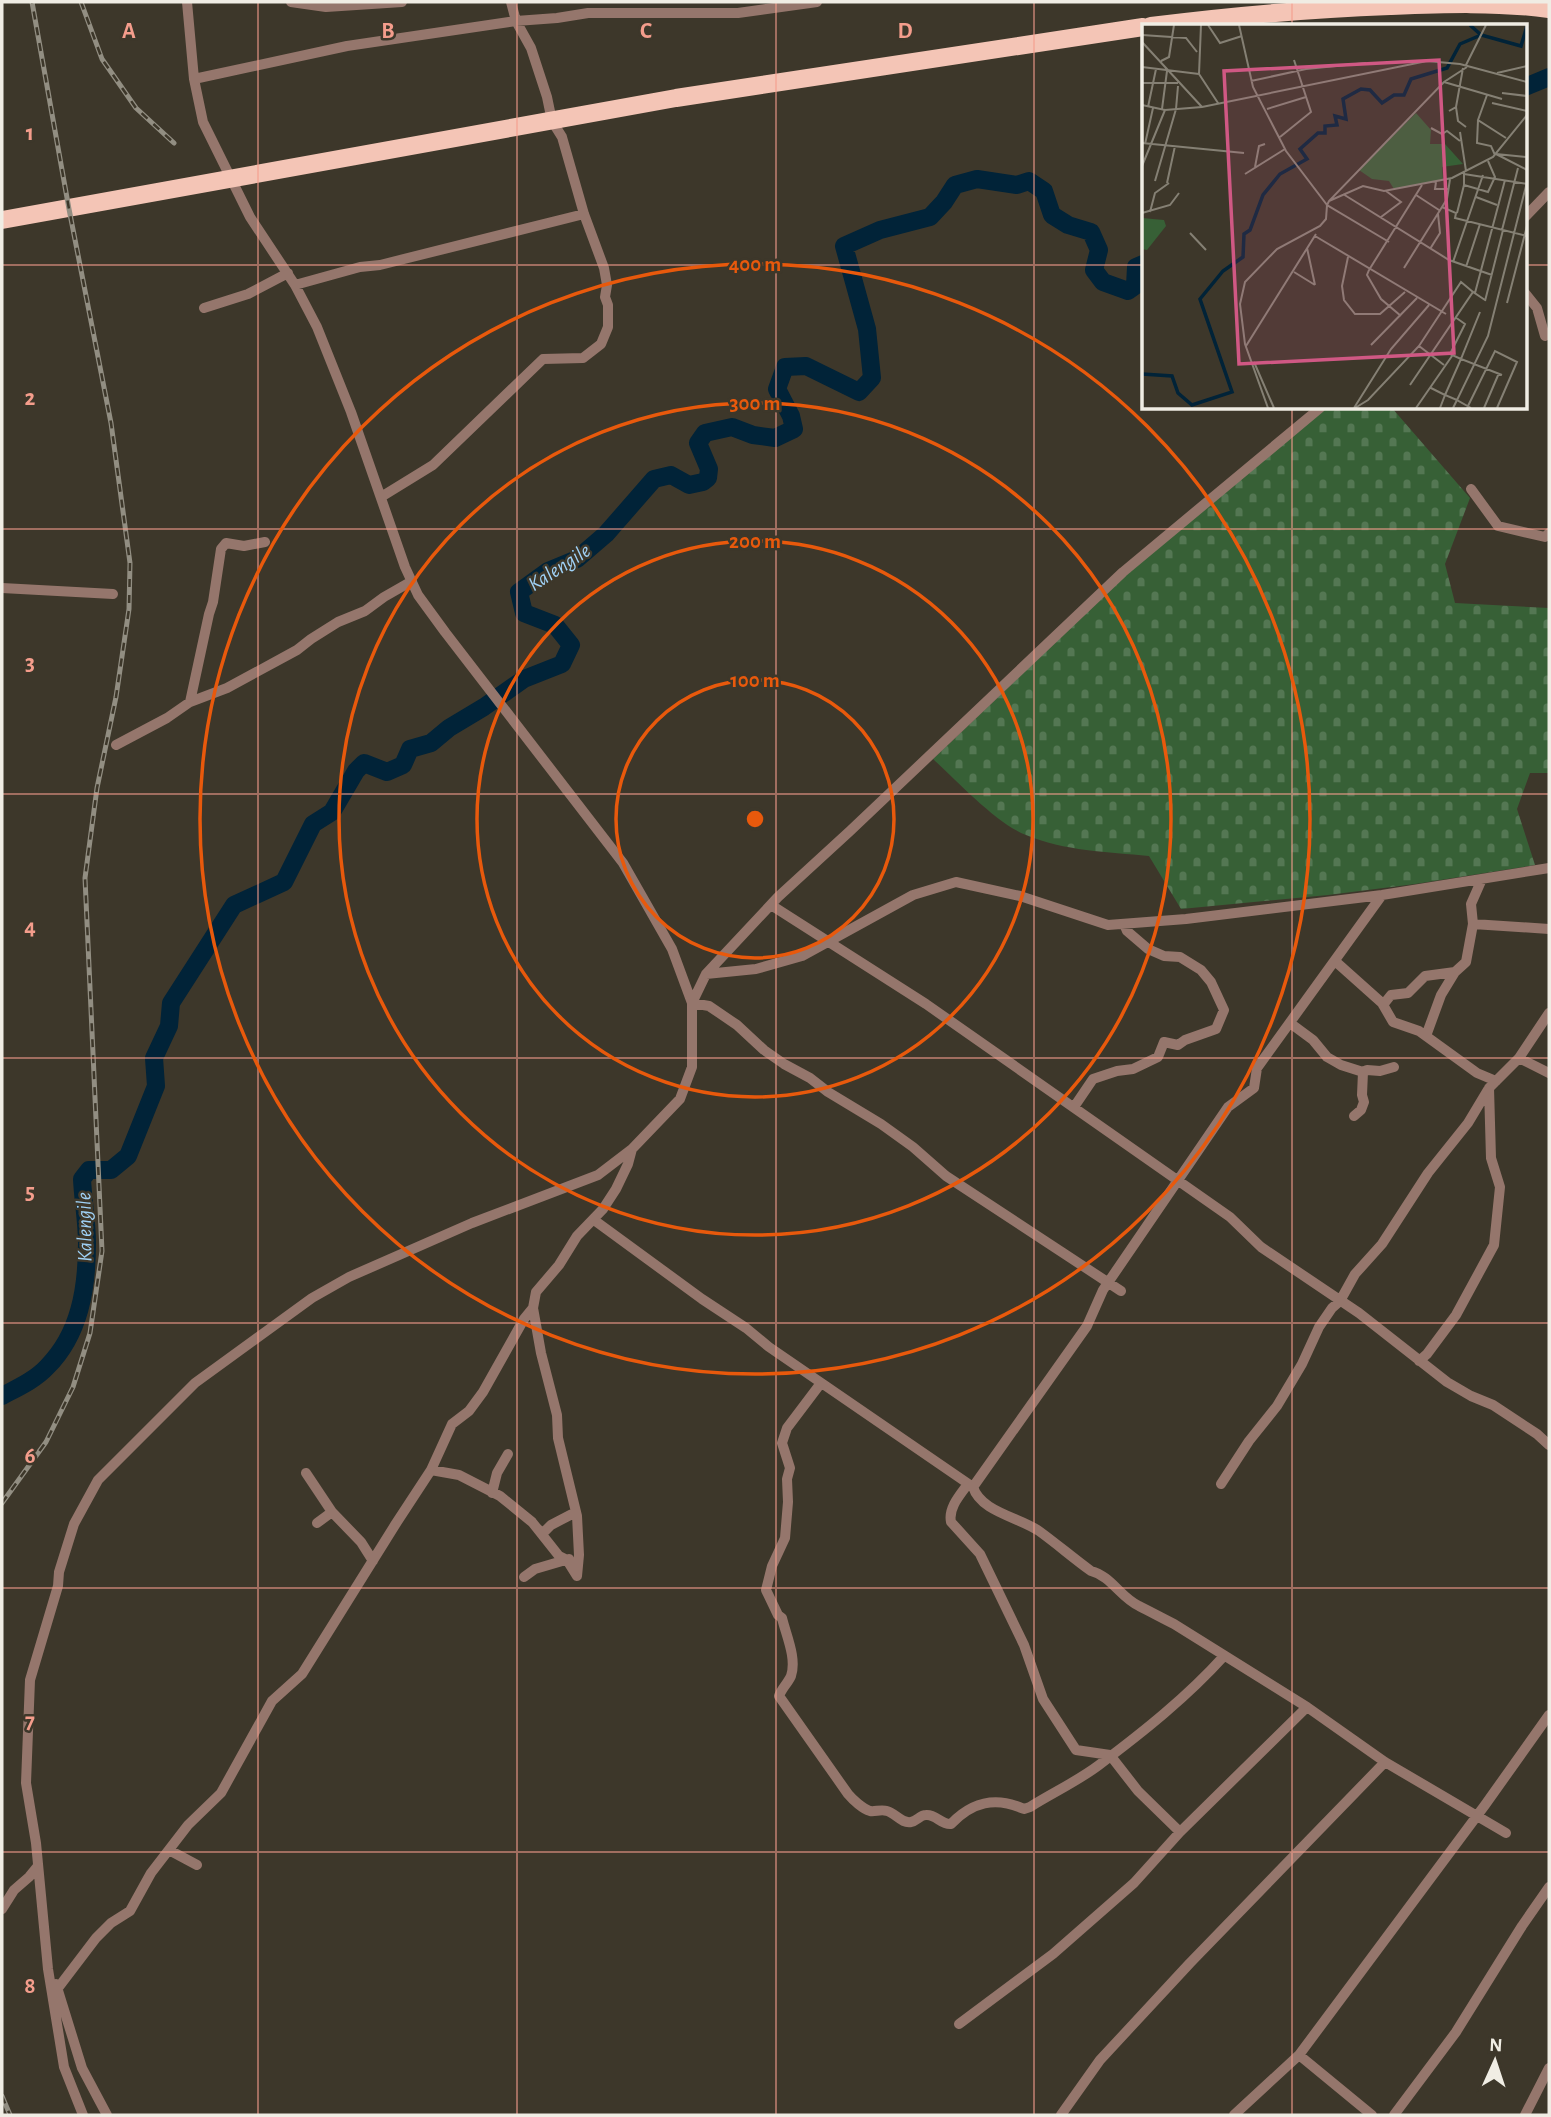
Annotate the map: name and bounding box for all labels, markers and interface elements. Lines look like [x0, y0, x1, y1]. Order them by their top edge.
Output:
text: A [122, 20, 136, 43]
text: B [381, 20, 395, 43]
text: C [640, 20, 652, 43]
text: D [897, 20, 913, 43]
inset map [1142, 24, 1526, 410]
text: 1 [26, 122, 34, 145]
text: 400 m [729, 254, 781, 275]
text: 2 [25, 387, 36, 410]
text: 300 m [729, 393, 781, 414]
text: 200 m [729, 531, 781, 552]
water label: Kalengile [524, 540, 594, 595]
text: 3 [25, 652, 35, 675]
text: 100 m [730, 670, 780, 691]
centre of rings [743, 807, 767, 831]
text: 4 [24, 916, 36, 939]
text: 5 [25, 1181, 35, 1204]
water label: Kalengile [73, 1192, 96, 1262]
text: 6 [24, 1445, 36, 1468]
text: 7 [25, 1710, 35, 1733]
text: 8 [24, 1975, 36, 1998]
north arrow [1460, 2026, 1530, 2096]
text: N [1489, 2036, 1503, 2055]

